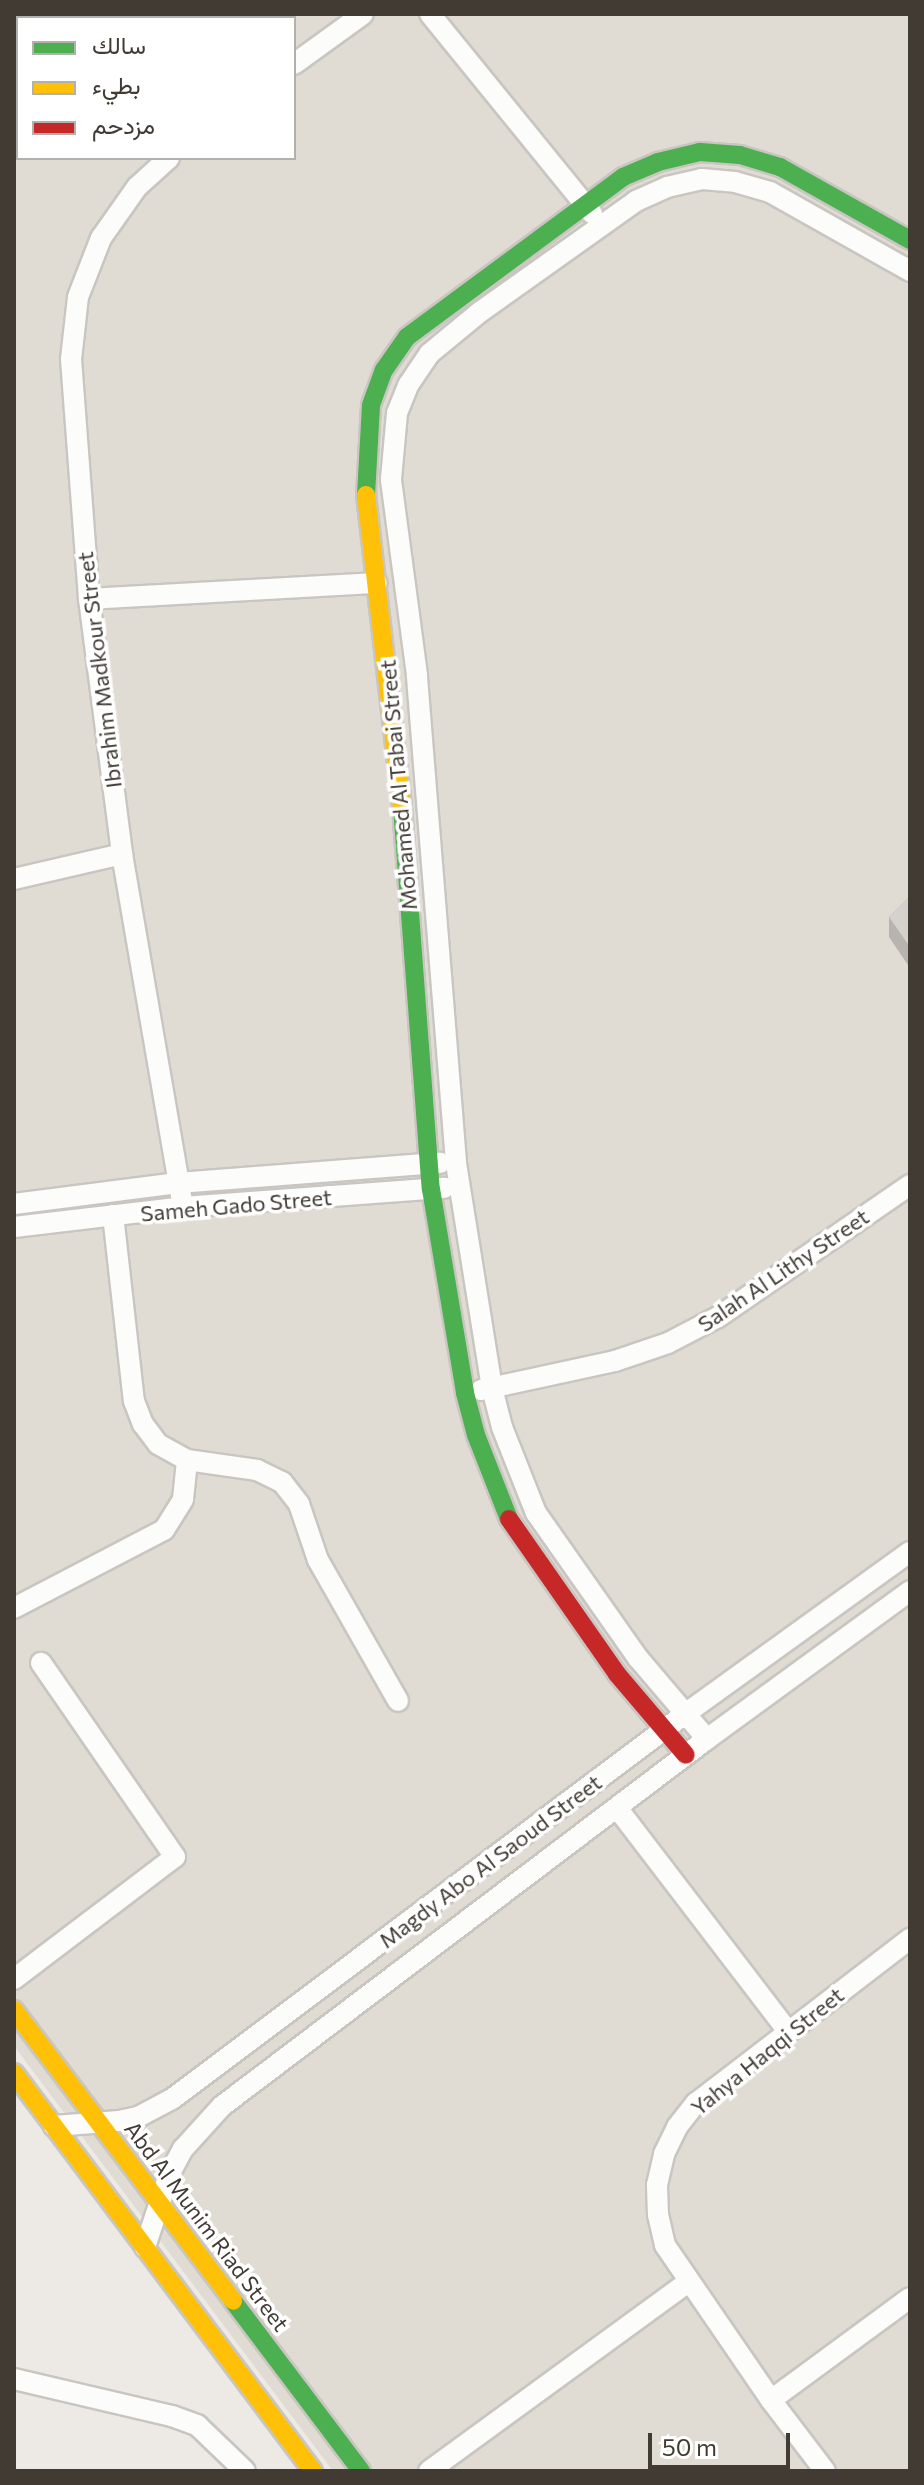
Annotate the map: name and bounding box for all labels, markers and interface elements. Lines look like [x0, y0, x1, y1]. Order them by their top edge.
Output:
legend [16, 16, 296, 160]
text: سالك [92, 30, 146, 59]
text: بطيء [92, 70, 141, 99]
text: مزدحم [92, 110, 155, 139]
street label: Ibrahim Madkour Street [71, 550, 127, 790]
street label: Mohamed Al Tabai Street [374, 659, 422, 911]
street label: Sameh Gado Street [139, 1183, 333, 1227]
street label: Salah Al Lithy Street [692, 1203, 874, 1337]
street label: Magdy Abo Al Saoud Street [373, 1769, 607, 1953]
street label: Yahya Haqqi Street [685, 1981, 849, 2121]
street label: Abd Al Munim Riad Street [119, 2116, 295, 2336]
scale bar [652, 2417, 794, 2467]
text: 50 m [662, 2432, 717, 2461]

